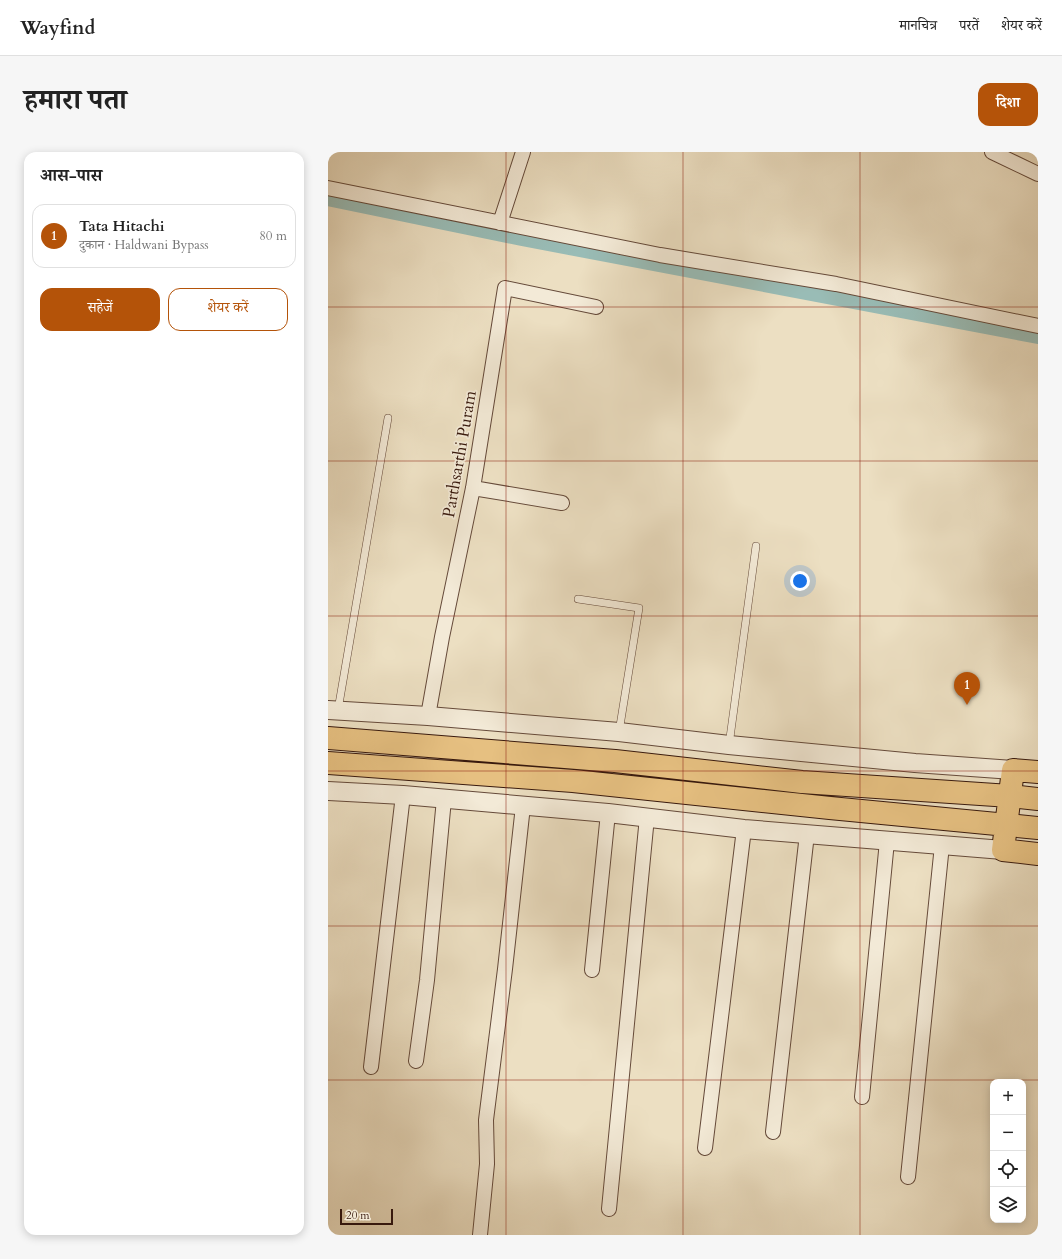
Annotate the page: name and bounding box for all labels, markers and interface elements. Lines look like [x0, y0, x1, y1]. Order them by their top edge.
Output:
text: Wayfind [20, 15, 95, 41]
text: मानचित्र [899, 16, 937, 35]
text: परतें [959, 16, 979, 35]
text: शेयर करें [1001, 16, 1042, 35]
text: हमारा पता [24, 81, 127, 119]
button: दिशा [978, 83, 1038, 126]
text: आस-पास [40, 164, 102, 187]
text: Tata Hitachi [79, 216, 165, 236]
text: 1 [51, 227, 57, 245]
text: 80 m [259, 227, 287, 245]
text: दुकान · Haldwani Bypass [79, 236, 209, 254]
button: सहेजें [40, 288, 160, 331]
button: शेयर करें [168, 288, 288, 331]
street label: Parthsarthi Puram [437, 388, 482, 520]
your location [790, 571, 810, 591]
pin: 1 [954, 672, 980, 705]
map controls [990, 1079, 1026, 1223]
button: + [990, 1079, 1026, 1115]
button: − [990, 1115, 1026, 1151]
button: locate [990, 1151, 1026, 1187]
button: layers [990, 1187, 1026, 1223]
scale bar [340, 1207, 393, 1226]
text: 20 m [346, 1208, 370, 1223]

